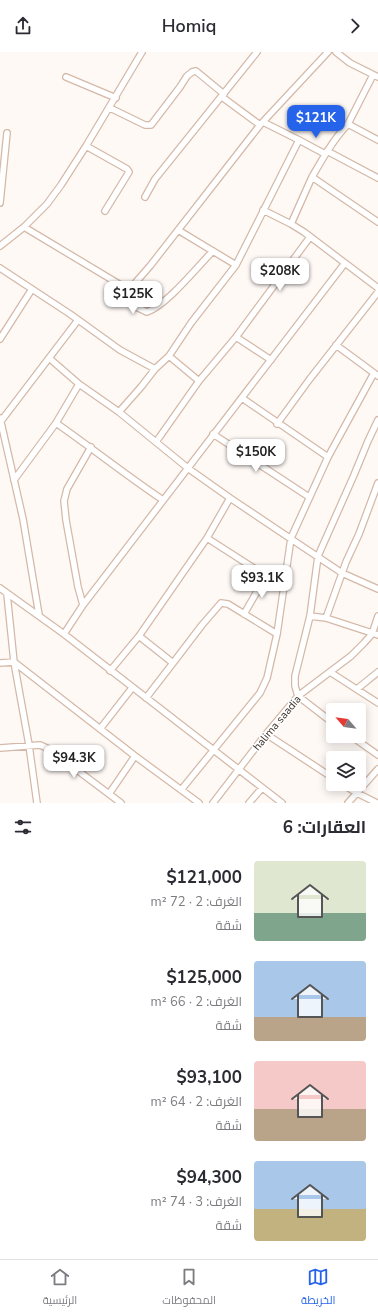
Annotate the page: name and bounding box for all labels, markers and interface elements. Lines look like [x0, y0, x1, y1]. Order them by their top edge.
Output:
text: Homiq [162, 14, 216, 38]
icon: share [12, 15, 34, 37]
icon: forward [344, 15, 366, 37]
pin: $121K [288, 105, 344, 139]
text: $121K [296, 109, 336, 127]
pin: $208K [252, 258, 308, 292]
text: $208K [260, 262, 300, 280]
pin: $125K [105, 281, 161, 315]
text: $125K [113, 285, 153, 303]
pin: $150K [228, 439, 284, 473]
text: $150K [236, 443, 276, 461]
pin: $93.1K [229, 565, 295, 599]
text: $93.1K [240, 569, 284, 587]
street label: halima saadia [249, 692, 305, 754]
north arrow [326, 703, 366, 743]
map controls [326, 703, 366, 791]
pin: $94.3K [41, 745, 107, 779]
text: $94.3K [52, 749, 96, 767]
button: layers [326, 751, 366, 791]
icon: filters [12, 816, 34, 838]
text: العقارات: 6 [283, 816, 366, 839]
text: $121,000 [166, 866, 242, 889]
icon: home [286, 877, 334, 925]
text: الغرف: 2 · 72 m² [151, 893, 242, 911]
text: شقة [215, 917, 242, 935]
text: $125,000 [166, 966, 242, 989]
icon: home [286, 977, 334, 1025]
text: الغرف: 2 · 66 m² [151, 993, 242, 1011]
text: شقة [215, 1017, 242, 1035]
text: $93,100 [177, 1066, 242, 1089]
icon: home [286, 1077, 334, 1125]
text: الغرف: 2 · 64 m² [151, 1093, 242, 1111]
text: شقة [215, 1117, 242, 1135]
text: $94,300 [177, 1166, 242, 1189]
icon: home [286, 1177, 334, 1225]
text: الغرف: 3 · 74 m² [151, 1193, 242, 1211]
text: شقة [215, 1217, 242, 1235]
tab: الرئيسية [43, 1266, 77, 1310]
tab: المحفوظات [162, 1266, 216, 1310]
tab: الخريطة [301, 1266, 335, 1310]

